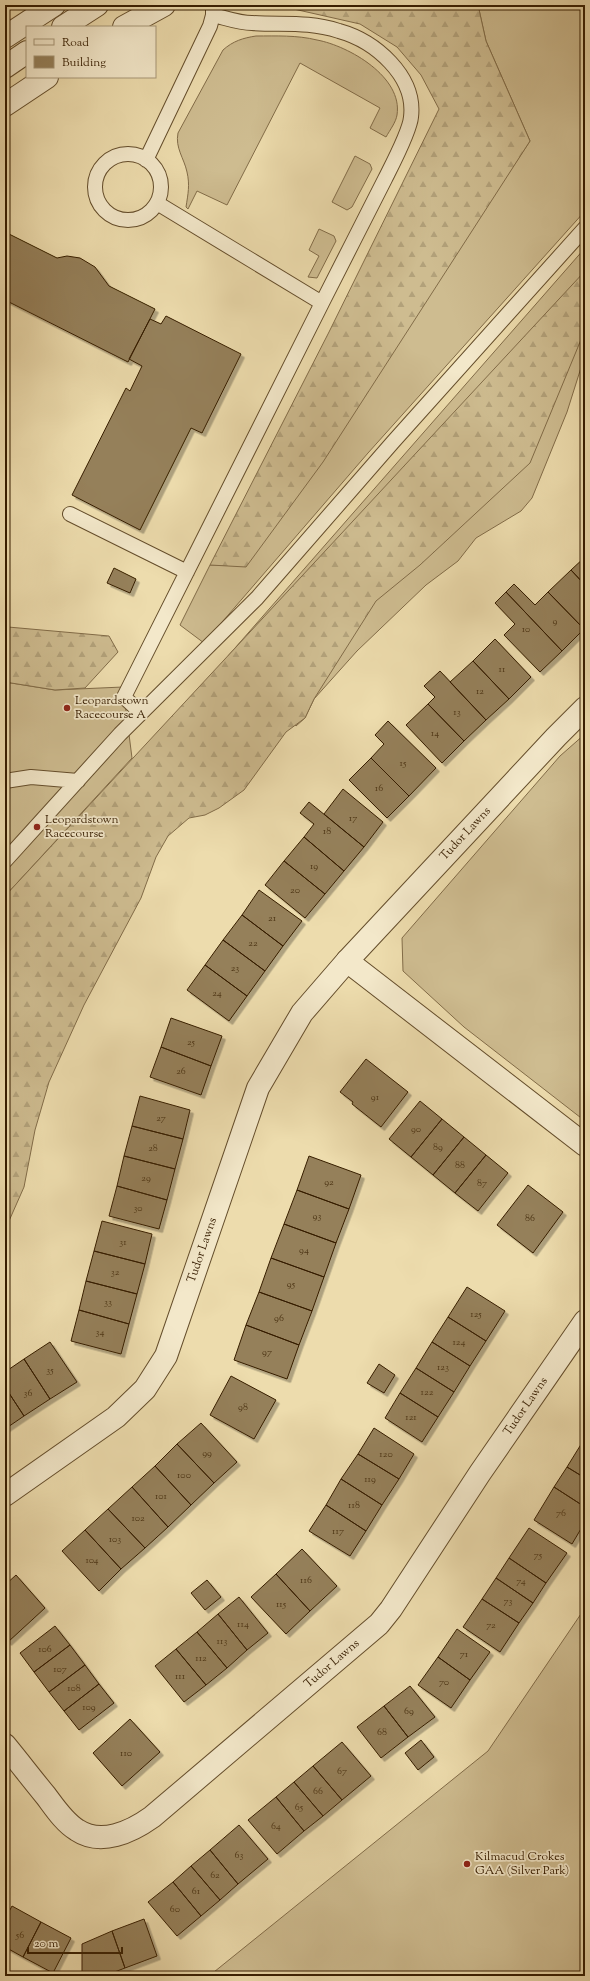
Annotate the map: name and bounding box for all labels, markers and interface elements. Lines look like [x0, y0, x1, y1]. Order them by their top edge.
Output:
legend [26, 26, 156, 78]
text: Road [62, 34, 89, 52]
text: Building [62, 54, 106, 72]
house number: 9 [553, 614, 558, 629]
house number: 10 [522, 622, 530, 637]
house number: 11 [499, 662, 506, 677]
house number: 12 [476, 684, 484, 699]
place label: Leopardstown Racecourse A [75, 692, 149, 724]
marker: Leopardstown Racecourse A [62, 703, 72, 713]
house number: 13 [453, 705, 461, 720]
house number: 14 [431, 726, 439, 741]
house number: 15 [400, 756, 407, 771]
house number: 16 [375, 781, 383, 796]
street label: Tudor Lawns [436, 803, 496, 865]
place label: Leopardstown Racecourse [45, 811, 119, 843]
house number: 17 [349, 811, 357, 826]
marker: Leopardstown Racecourse [32, 822, 42, 832]
house number: 18 [323, 824, 331, 839]
house number: 19 [310, 859, 318, 874]
house number: 20 [290, 883, 300, 898]
house number: 21 [268, 911, 277, 926]
house number: 22 [248, 936, 258, 951]
house number: 23 [231, 961, 239, 976]
house number: 24 [212, 986, 222, 1001]
house number: 25 [187, 1035, 196, 1050]
house number: 26 [176, 1064, 186, 1079]
house number: 91 [371, 1090, 380, 1105]
house number: 27 [156, 1111, 166, 1126]
house number: 90 [411, 1122, 421, 1137]
house number: 89 [433, 1140, 443, 1155]
house number: 28 [148, 1141, 158, 1156]
house number: 88 [455, 1158, 465, 1173]
house number: 29 [141, 1171, 151, 1186]
house number: 92 [324, 1175, 334, 1190]
house number: 87 [477, 1176, 487, 1191]
house number: 30 [133, 1201, 143, 1216]
house number: 93 [313, 1209, 321, 1224]
house number: 86 [525, 1211, 535, 1226]
street label: Tudor Lawns [183, 1215, 222, 1285]
house number: 31 [119, 1235, 127, 1250]
house number: 94 [299, 1243, 309, 1258]
house number: 32 [111, 1265, 120, 1280]
house number: 95 [287, 1277, 296, 1292]
house number: 33 [104, 1295, 112, 1310]
house number: 125 [470, 1307, 482, 1322]
house number: 96 [274, 1311, 284, 1326]
house number: 34 [95, 1325, 105, 1340]
house number: 124 [452, 1335, 466, 1350]
house number: 97 [262, 1345, 272, 1360]
house number: 123 [437, 1360, 449, 1375]
house number: 35 [46, 1363, 54, 1378]
street label: Tudor Lawns [499, 1373, 553, 1440]
house number: 122 [421, 1385, 434, 1400]
house number: 36 [24, 1386, 32, 1401]
house number: 98 [238, 1400, 248, 1415]
house number: 121 [405, 1410, 417, 1425]
house number: 99 [202, 1446, 212, 1461]
house number: 120 [379, 1447, 393, 1462]
house number: 100 [177, 1468, 191, 1483]
house number: 119 [364, 1472, 376, 1487]
house number: 101 [155, 1489, 168, 1504]
house number: 118 [348, 1498, 360, 1513]
house number: 76 [556, 1506, 566, 1521]
house number: 102 [131, 1511, 145, 1526]
house number: 117 [332, 1524, 344, 1539]
house number: 103 [109, 1532, 121, 1547]
house number: 75 [534, 1548, 543, 1563]
house number: 104 [85, 1553, 99, 1568]
house number: 116 [300, 1573, 312, 1588]
house number: 74 [516, 1574, 526, 1589]
house number: 73 [503, 1594, 513, 1609]
house number: 115 [276, 1597, 287, 1612]
house number: 114 [237, 1617, 249, 1632]
house number: 72 [486, 1618, 496, 1633]
house number: 113 [217, 1634, 227, 1649]
street label: Tudor Lawns [300, 1635, 364, 1693]
house number: 106 [38, 1642, 52, 1657]
house number: 71 [460, 1647, 469, 1662]
house number: 112 [195, 1651, 207, 1666]
house number: 107 [53, 1662, 67, 1677]
house number: 111 [175, 1669, 186, 1684]
house number: 70 [439, 1675, 449, 1690]
house number: 108 [67, 1681, 81, 1696]
house number: 109 [82, 1700, 96, 1715]
house number: 69 [404, 1704, 414, 1719]
house number: 68 [377, 1725, 387, 1740]
house number: 110 [120, 1746, 132, 1761]
house number: 67 [337, 1764, 347, 1779]
house number: 66 [313, 1784, 323, 1799]
house number: 65 [295, 1800, 304, 1815]
house number: 64 [271, 1819, 281, 1834]
house number: 63 [234, 1848, 244, 1863]
place label: Kilmacud Crokes GAA (Silver Park) [475, 1848, 569, 1880]
marker: Kilmacud Crokes GAA (Silver Park) [462, 1859, 472, 1869]
house number: 62 [210, 1868, 220, 1883]
house number: 61 [192, 1884, 201, 1899]
house number: 60 [170, 1902, 180, 1917]
house number: 56 [15, 1928, 24, 1943]
scale bar [28, 1929, 122, 1955]
text: 20 m [34, 1935, 59, 1953]

